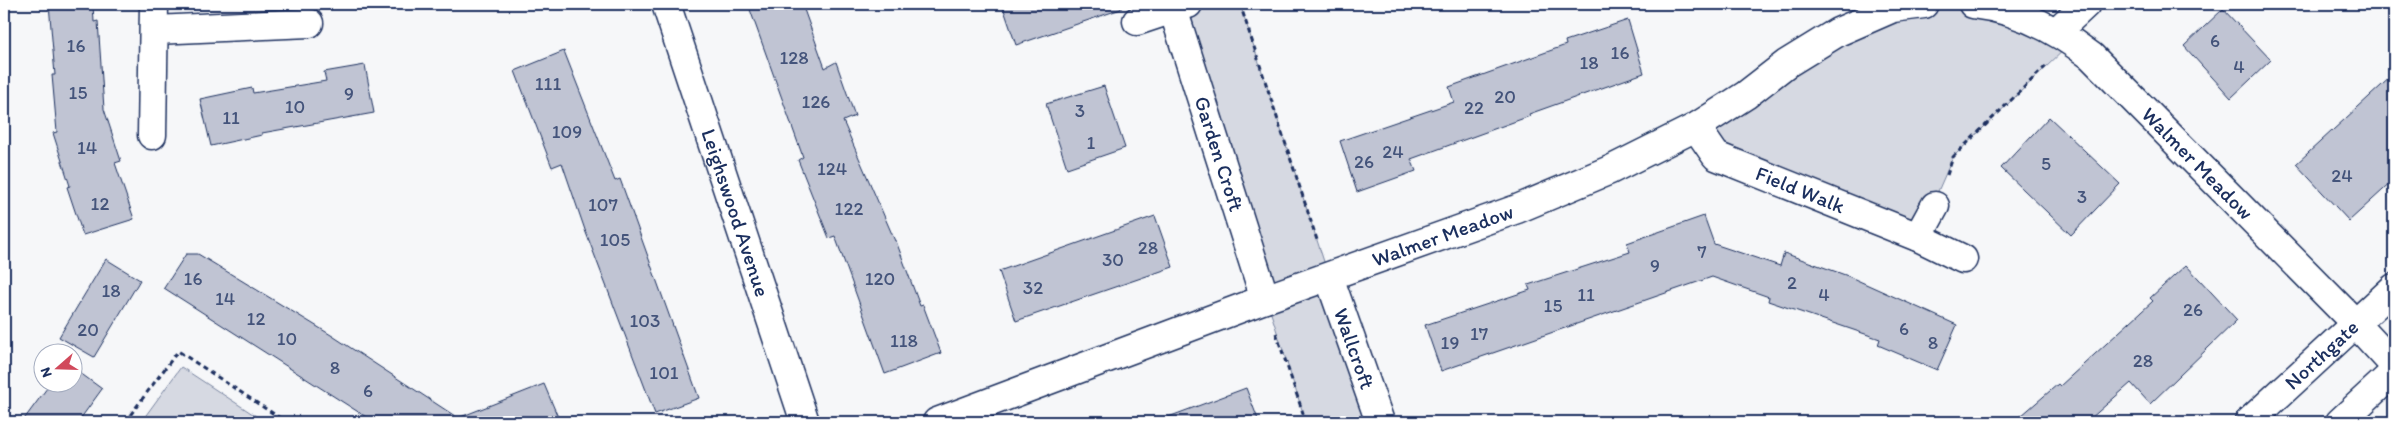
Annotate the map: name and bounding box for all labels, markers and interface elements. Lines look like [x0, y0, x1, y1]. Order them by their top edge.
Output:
house number: 6 [2210, 29, 2220, 52]
house number: 16 [67, 34, 85, 57]
house number: 16 [1611, 41, 1629, 64]
house number: 128 [779, 46, 809, 69]
house number: 18 [1579, 51, 1599, 74]
house number: 4 [2233, 55, 2245, 78]
house number: 111 [535, 72, 561, 95]
house number: 15 [69, 81, 87, 104]
house number: 9 [344, 82, 354, 105]
house number: 20 [1494, 85, 1516, 108]
house number: 126 [802, 90, 830, 113]
street label: Garden Croft [1189, 93, 1249, 214]
house number: 10 [285, 95, 305, 118]
house number: 22 [1464, 96, 1484, 119]
house number: 3 [1075, 99, 1085, 122]
street label: Walmer Meadow [2137, 102, 2259, 225]
house number: 11 [222, 106, 240, 129]
house number: 109 [552, 120, 582, 143]
street label: Leighswood Avenue [696, 125, 775, 300]
house number: 1 [1087, 131, 1096, 154]
house number: 14 [77, 136, 97, 159]
house number: 24 [1382, 140, 1404, 163]
house number: 26 [1354, 150, 1374, 173]
house number: 5 [2041, 152, 2051, 175]
house number: 124 [817, 157, 847, 180]
street label: Field Walk [1752, 160, 1849, 218]
house number: 24 [2331, 164, 2353, 187]
house number: 3 [2077, 185, 2087, 208]
house number: 12 [91, 192, 109, 215]
house number: 107 [588, 193, 618, 216]
house number: 122 [835, 197, 863, 220]
street label: Walmer Meadow [1369, 198, 1517, 272]
house number: 105 [600, 228, 630, 251]
house number: 28 [1138, 236, 1158, 259]
house number: 7 [1697, 240, 1707, 263]
house number: 30 [1102, 248, 1124, 271]
house number: 9 [1650, 254, 1660, 277]
house number: 16 [184, 267, 202, 290]
house number: 120 [865, 267, 895, 290]
house number: 2 [1787, 271, 1797, 294]
house number: 32 [1023, 276, 1043, 299]
house number: 18 [101, 279, 121, 302]
house number: 11 [1577, 283, 1595, 306]
house number: 4 [1818, 283, 1830, 306]
house number: 14 [215, 287, 235, 310]
house number: 15 [1544, 294, 1562, 317]
house number: 26 [2183, 298, 2203, 321]
street label: Wallcroft [1329, 305, 1380, 392]
house number: 12 [247, 307, 265, 330]
house number: 103 [630, 309, 660, 332]
street label: Northgate [2279, 314, 2363, 395]
house number: 6 [1899, 317, 1909, 340]
house number: 20 [77, 318, 99, 341]
house number: 17 [1470, 322, 1488, 345]
house number: 10 [277, 327, 297, 350]
house number: 118 [890, 329, 918, 352]
house number: 19 [1441, 331, 1459, 354]
house number: 8 [1928, 331, 1938, 354]
north arrow [32, 344, 82, 394]
house number: 28 [2133, 349, 2153, 372]
house number: 8 [330, 356, 340, 379]
house number: 101 [649, 361, 679, 384]
text: N [37, 365, 56, 380]
house number: 6 [363, 379, 373, 402]

